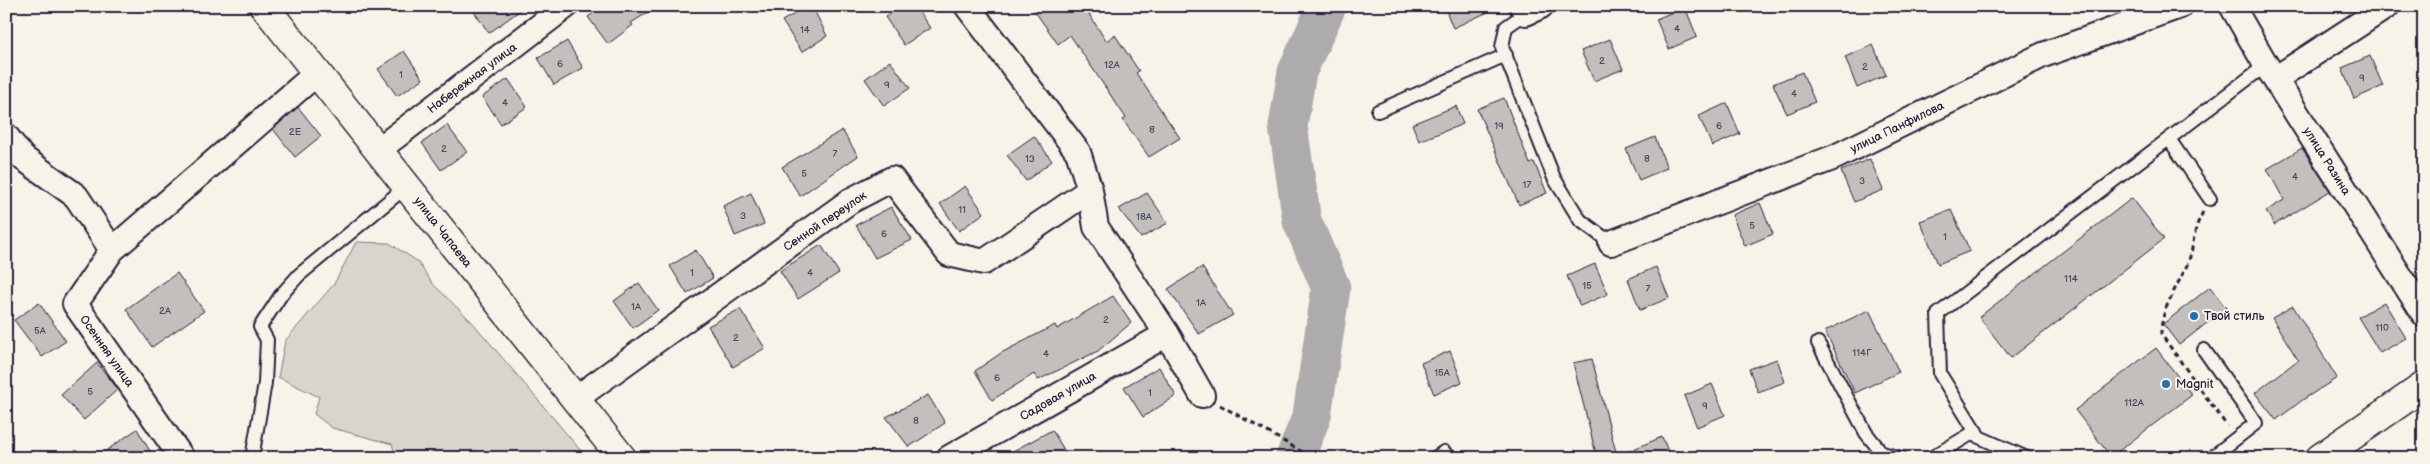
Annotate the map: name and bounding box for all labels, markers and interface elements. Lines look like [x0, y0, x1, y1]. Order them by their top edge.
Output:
house number: 4 [1674, 23, 1680, 35]
house number: 14 [800, 24, 810, 36]
street label: Набережная улица [425, 40, 520, 117]
house number: 2 [1599, 55, 1605, 67]
house number: 6 [557, 58, 563, 70]
house number: 12А [1104, 59, 1121, 71]
house number: 2 [1862, 61, 1868, 73]
house number: 1 [399, 69, 403, 81]
house number: 9 [2359, 72, 2365, 84]
house number: 9 [884, 79, 890, 91]
house number: 4 [1791, 88, 1797, 100]
house number: 4 [502, 97, 508, 109]
street label: улица Панфилова [1848, 98, 1947, 157]
house number: 19 [1494, 120, 1504, 132]
house number: 6 [1716, 120, 1722, 132]
house number: 8 [1149, 124, 1155, 136]
street label: улица Разина [2300, 124, 2353, 198]
house number: 2Е [289, 126, 302, 138]
house number: 2 [441, 143, 447, 155]
house number: 7 [833, 148, 838, 160]
house number: 13 [1025, 153, 1035, 165]
house number: 8 [1644, 153, 1650, 165]
house number: 5 [801, 168, 807, 180]
house number: 4 [2292, 171, 2298, 183]
house number: 3 [1859, 175, 1865, 187]
house number: 17 [1523, 179, 1531, 191]
street label: Сенной переулок [781, 188, 870, 255]
street label: улица Чапаева [410, 194, 475, 271]
house number: 11 [958, 204, 966, 216]
house number: 3 [740, 210, 746, 222]
house number: 18А [1136, 211, 1153, 223]
house number: 5 [1749, 220, 1755, 232]
house number: 6 [881, 228, 887, 240]
house number: 1 [1943, 231, 1947, 243]
house number: 1 [690, 267, 694, 279]
house number: 4 [807, 267, 813, 279]
house number: 114 [2064, 273, 2078, 285]
house number: 15 [1582, 280, 1592, 292]
house number: 7 [1646, 283, 1651, 295]
house number: 1А [1196, 297, 1207, 309]
house number: 1А [631, 301, 642, 313]
house number: 2А [159, 305, 172, 317]
place label: Твой стиль [2204, 309, 2265, 324]
marker: Твой стиль [2188, 310, 2200, 322]
street label: Осенняя улица [76, 312, 137, 390]
house number: 2 [1103, 314, 1109, 326]
house number: 110 [2375, 322, 2389, 334]
house number: 5А [34, 325, 47, 337]
house number: 2 [733, 332, 739, 344]
house number: 114Г [1852, 347, 1872, 359]
house number: 4 [1043, 348, 1049, 360]
house number: 15А [1434, 367, 1451, 379]
street label: Садовая улица [1018, 369, 1099, 424]
house number: 6 [994, 372, 1000, 384]
place label: Magnit [2176, 377, 2214, 392]
marker: Magnit [2160, 378, 2172, 390]
house number: 5 [87, 386, 93, 398]
house number: 1 [1148, 387, 1152, 399]
house number: 112А [2124, 397, 2145, 409]
house number: 9 [1702, 400, 1708, 412]
house number: 8 [913, 415, 919, 427]

